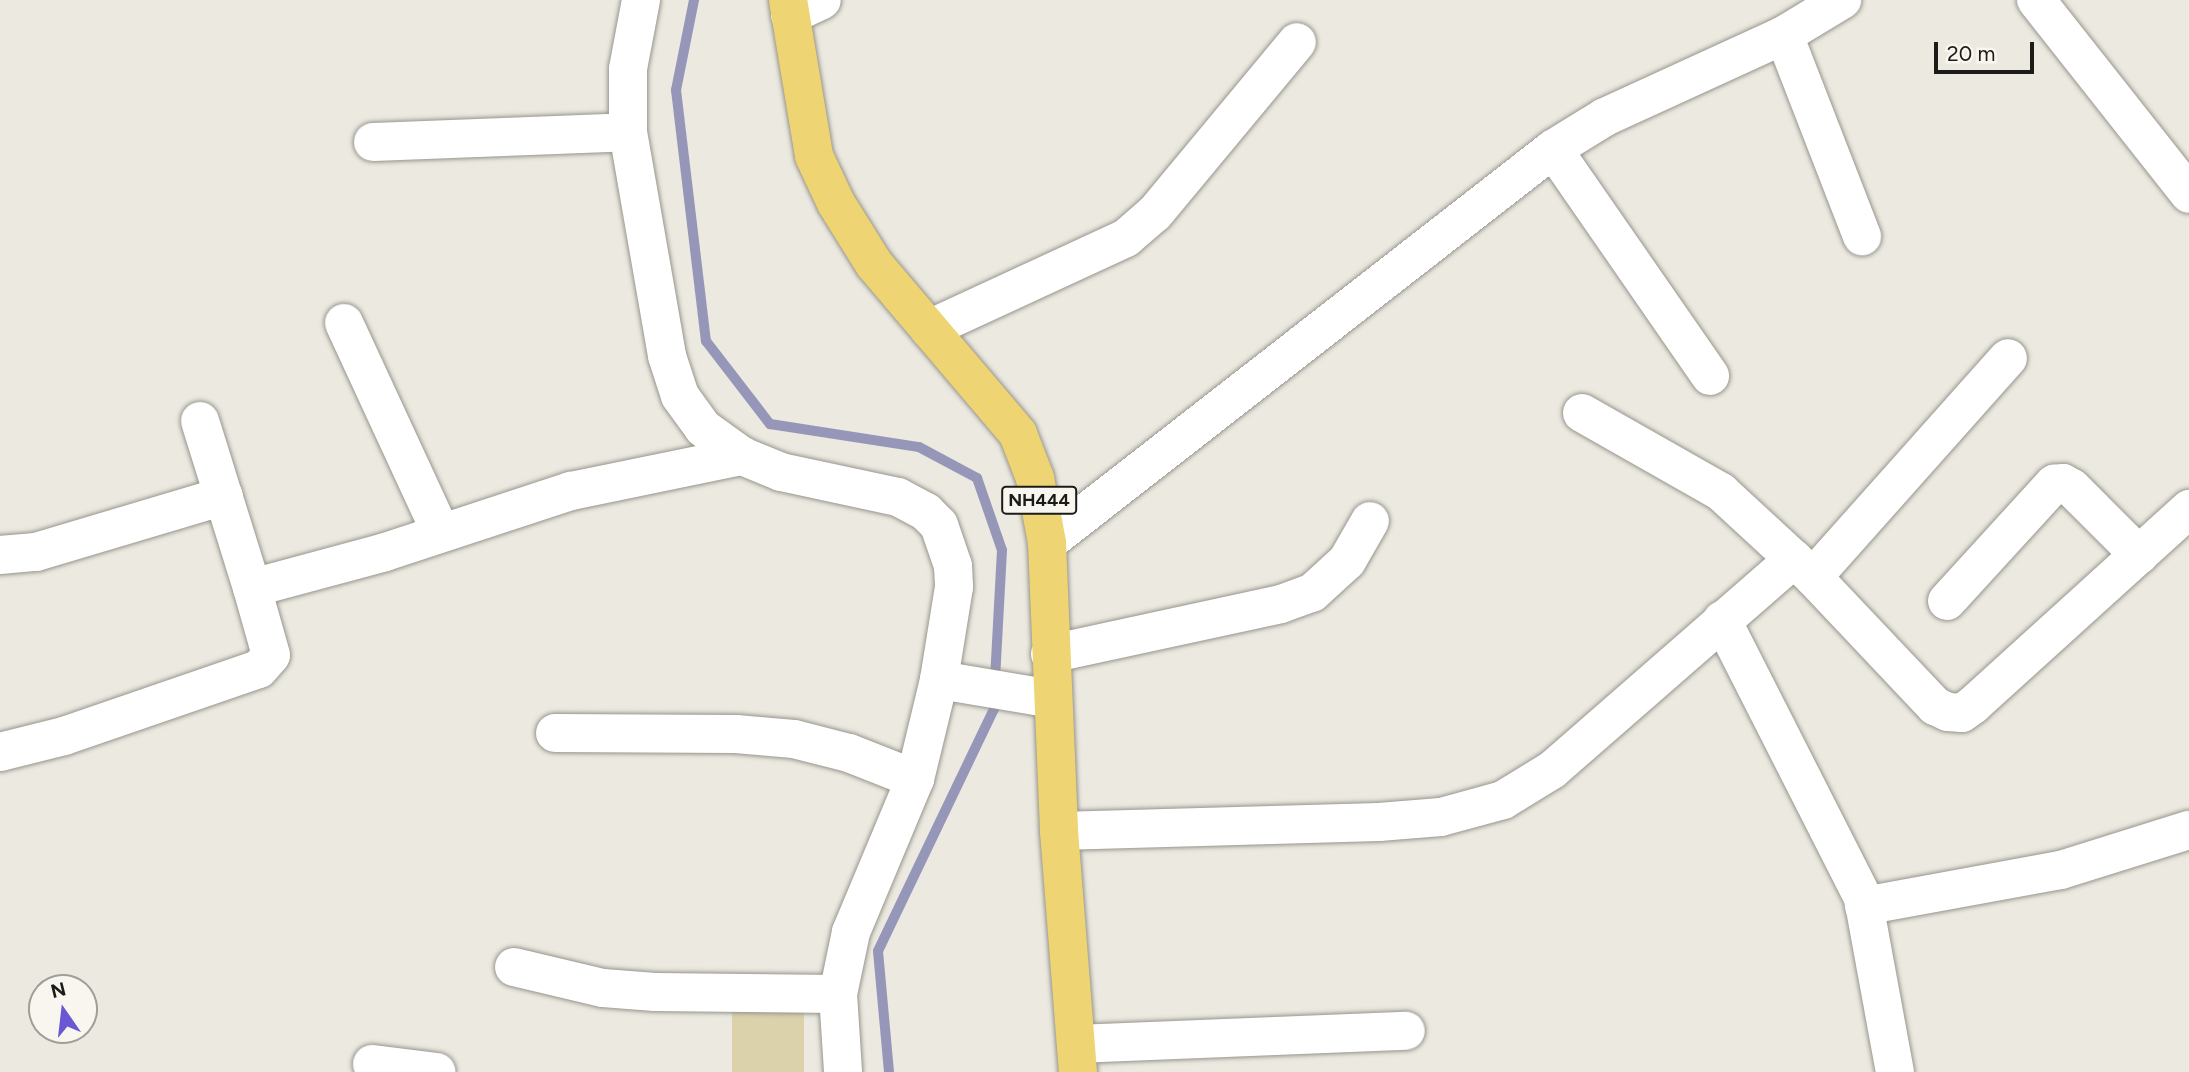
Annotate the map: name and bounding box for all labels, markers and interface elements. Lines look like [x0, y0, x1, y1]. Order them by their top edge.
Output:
scale bar [1937, 28, 2037, 72]
text: 20 m [1947, 41, 1995, 66]
road number: NH444 [1000, 486, 1078, 514]
north arrow [28, 974, 98, 1044]
text: N [48, 977, 68, 1003]

